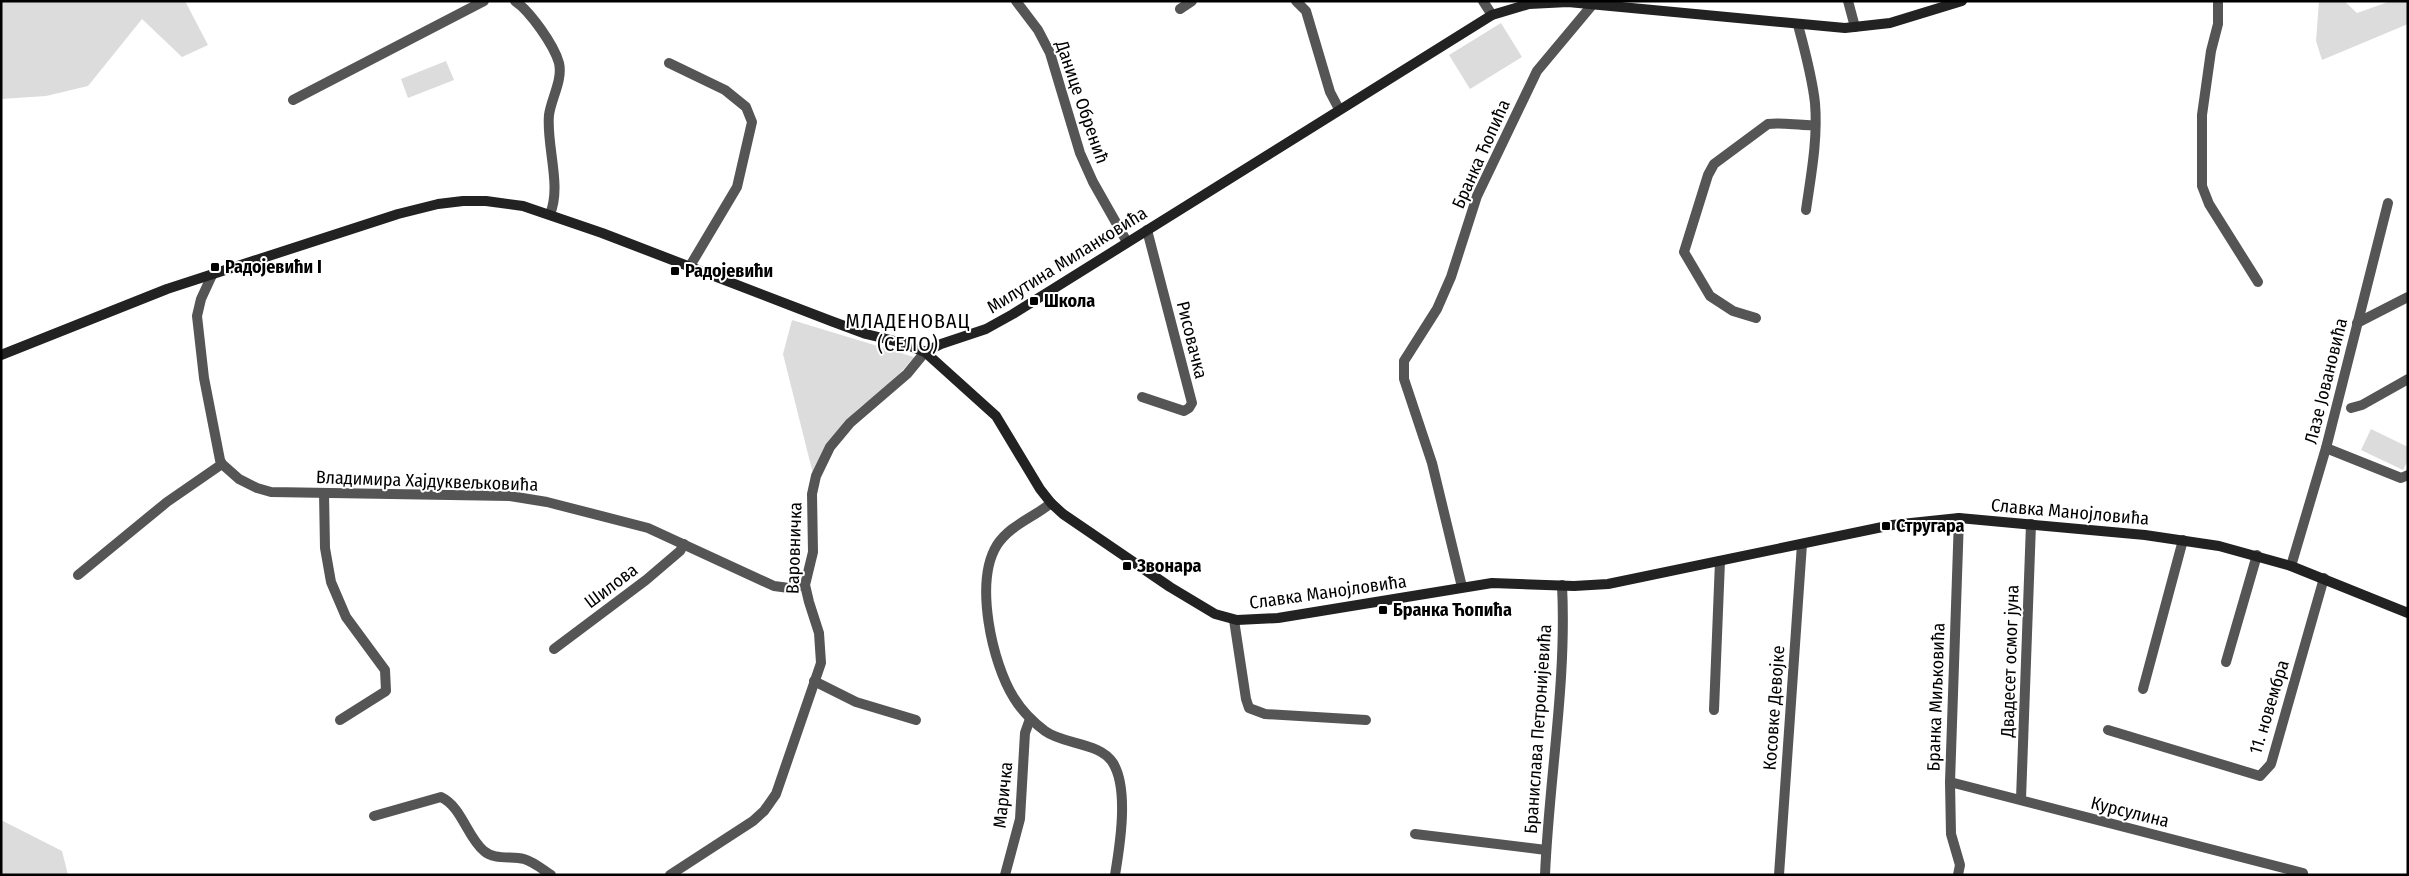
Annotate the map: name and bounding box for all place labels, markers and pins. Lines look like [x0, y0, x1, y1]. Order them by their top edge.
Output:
place label: Радојевићи I [225, 256, 322, 278]
place label: Радојевићи [685, 260, 773, 282]
marker: Радојевићи I [209, 261, 221, 273]
marker: Радојевићи [669, 265, 681, 277]
place label: Школа [1044, 290, 1095, 312]
marker: Школа [1028, 295, 1040, 307]
place label: Стругара [1896, 515, 1965, 537]
marker: Стругара [1880, 520, 1892, 532]
place label: Звонара [1136, 555, 1202, 577]
marker: Звонара [1121, 560, 1133, 572]
place label: Бранка Ћопића [1393, 599, 1512, 621]
marker: Бранка Ћопића [1377, 604, 1389, 616]

